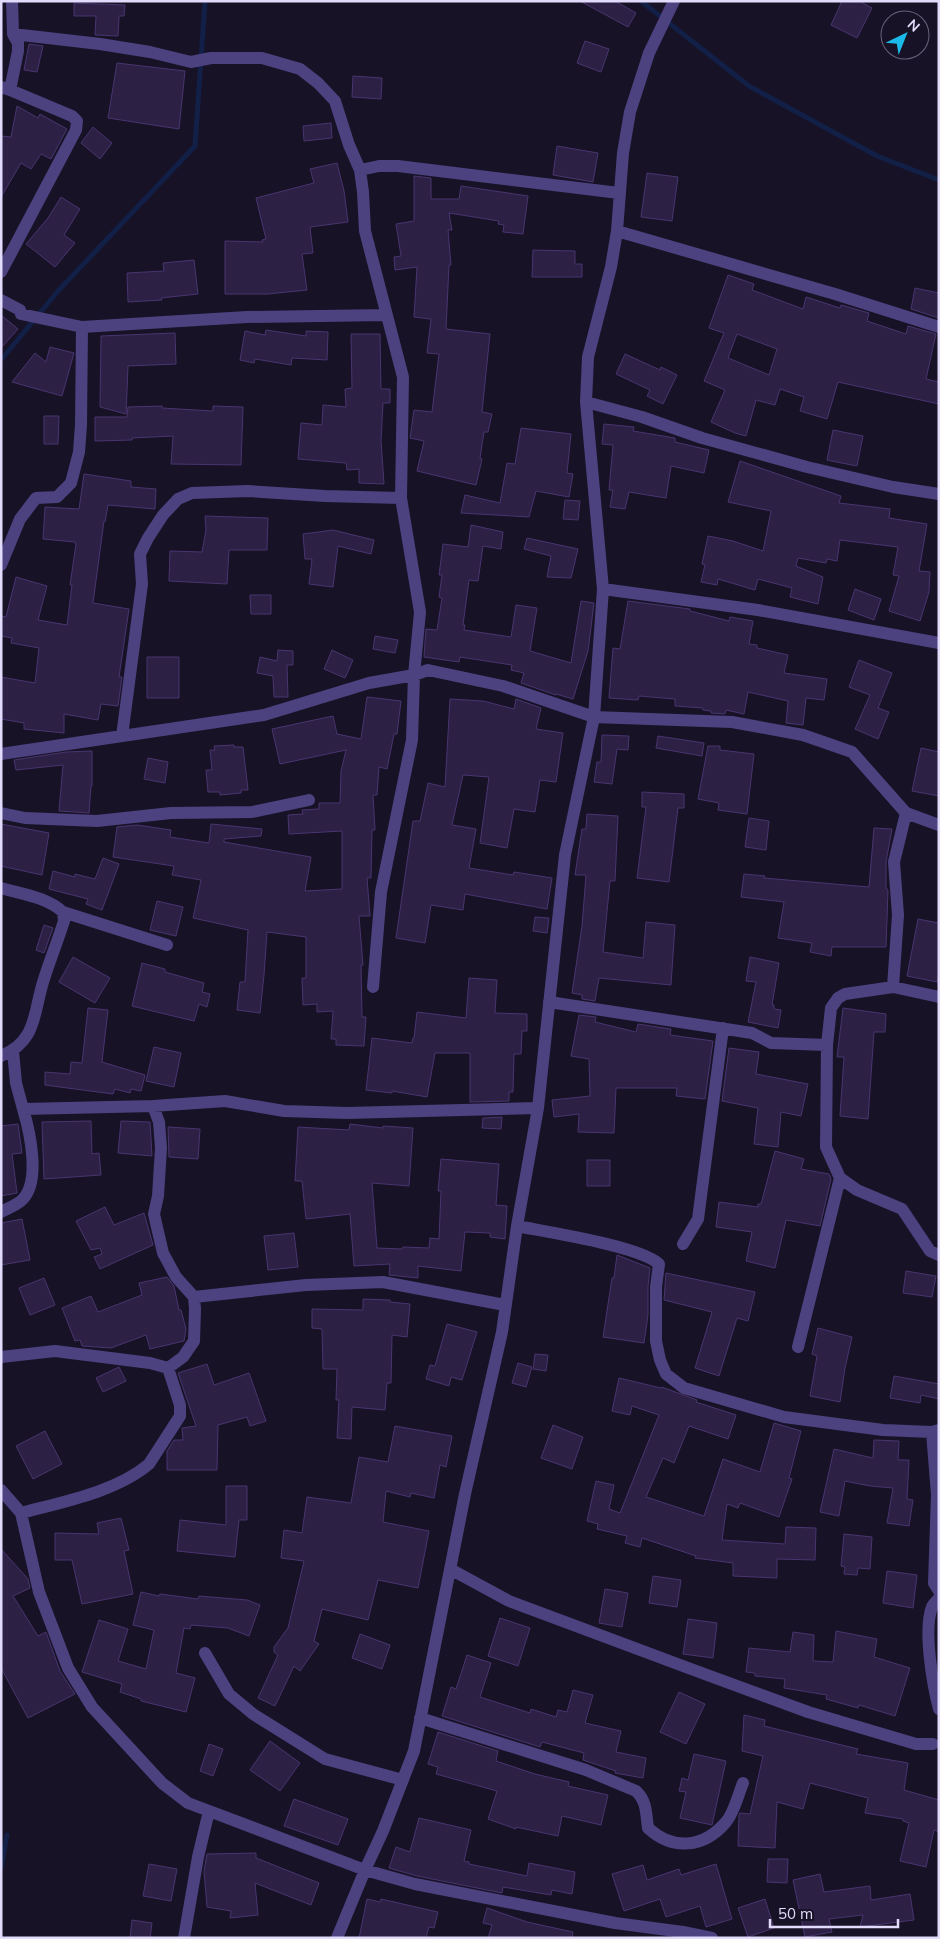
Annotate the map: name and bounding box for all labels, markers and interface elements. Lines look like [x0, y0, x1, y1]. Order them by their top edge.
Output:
north arrow [880, 10, 930, 60]
text: N [904, 15, 924, 36]
scale bar [770, 1896, 898, 1928]
text: 50 m [778, 1904, 813, 1923]

